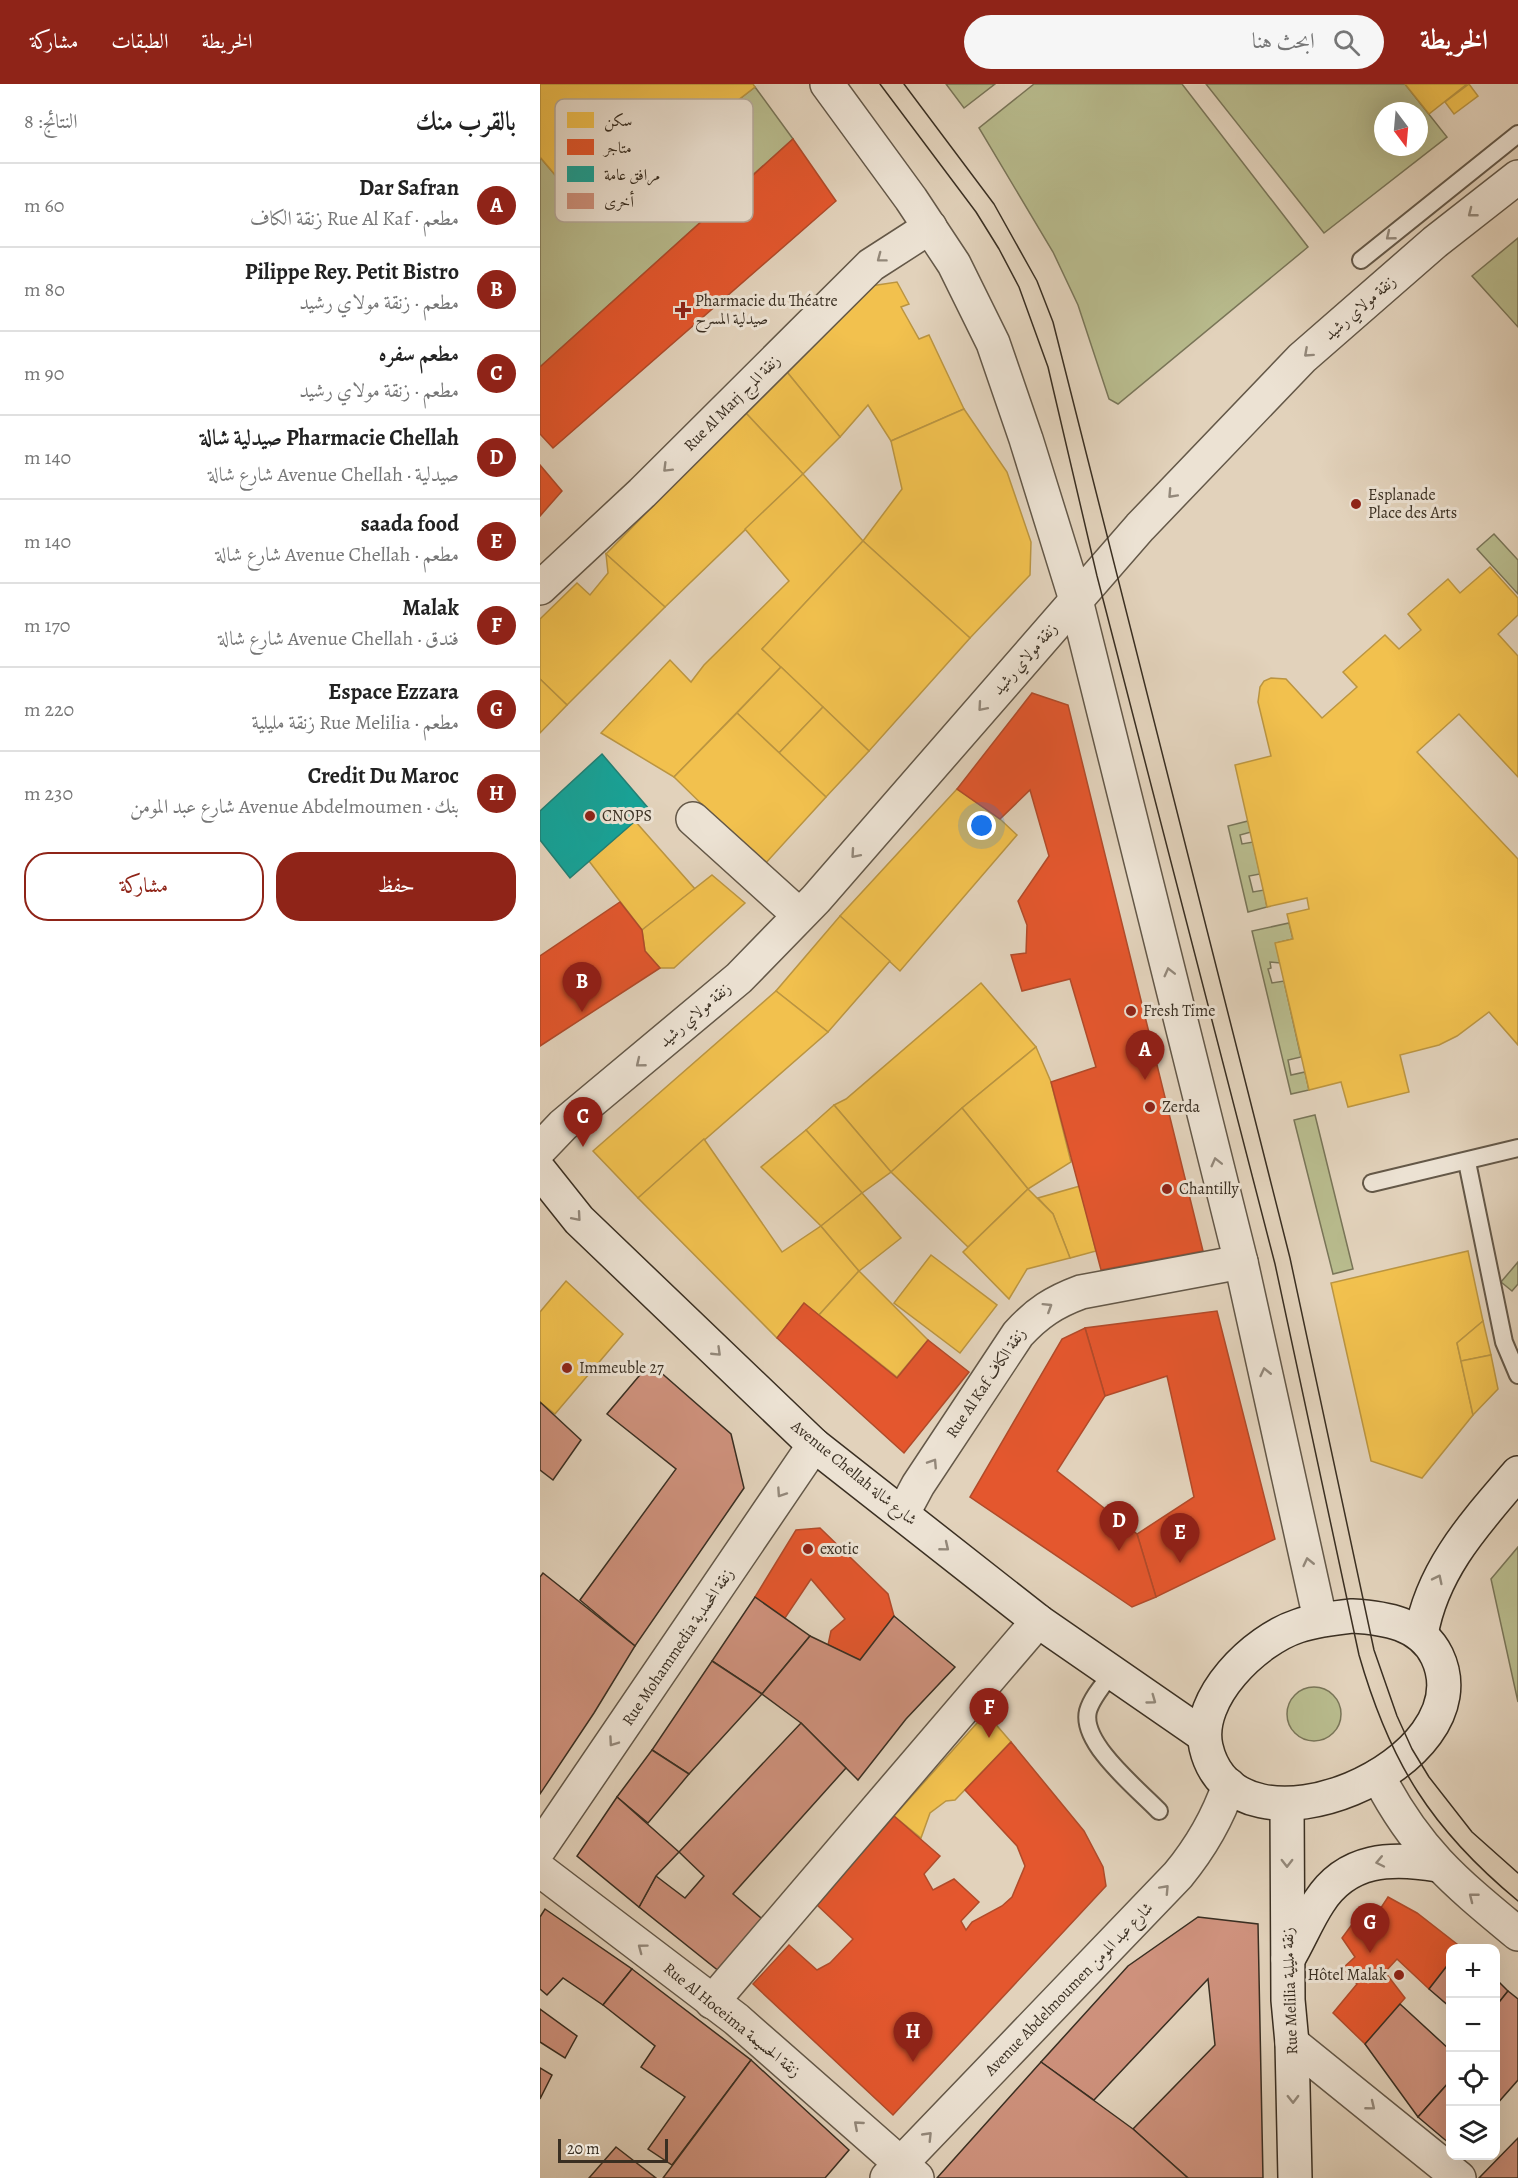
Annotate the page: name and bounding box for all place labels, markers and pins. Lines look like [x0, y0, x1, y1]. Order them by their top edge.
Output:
place label: Pharmacie du Théatre صيدلية المسرح [695, 290, 838, 333]
marker: Pharmacie du Théatre صيدلية المسرح [676, 303, 690, 317]
place label: Esplanade Place des Arts [1368, 484, 1457, 524]
marker: Esplanade Place des Arts [1349, 497, 1363, 511]
place label: CNOPS [602, 805, 652, 827]
marker: CNOPS [583, 809, 597, 823]
pin: B [562, 962, 602, 1012]
place label: Fresh Time [1143, 1000, 1215, 1022]
marker: Fresh Time [1124, 1004, 1138, 1018]
pin: A [1126, 1030, 1164, 1080]
place label: Zerda [1162, 1096, 1200, 1118]
pin: C [564, 1098, 603, 1147]
marker: Zerda [1143, 1100, 1157, 1114]
place label: Chantilly [1179, 1178, 1239, 1200]
marker: Chantilly [1160, 1182, 1174, 1196]
place label: Immeuble 27 [579, 1357, 664, 1379]
marker: Immeuble 27 [560, 1361, 574, 1375]
pin: D [1100, 1502, 1138, 1551]
pin: E [1160, 1514, 1200, 1563]
place label: exotic [820, 1538, 859, 1560]
marker: exotic [801, 1542, 815, 1556]
pin: F [970, 1688, 1008, 1738]
pin: G [1350, 1904, 1390, 1953]
place label: Hôtel Malak [1308, 1964, 1387, 1986]
marker: Hôtel Malak [1392, 1968, 1406, 1982]
pin: H [894, 2012, 932, 2062]

